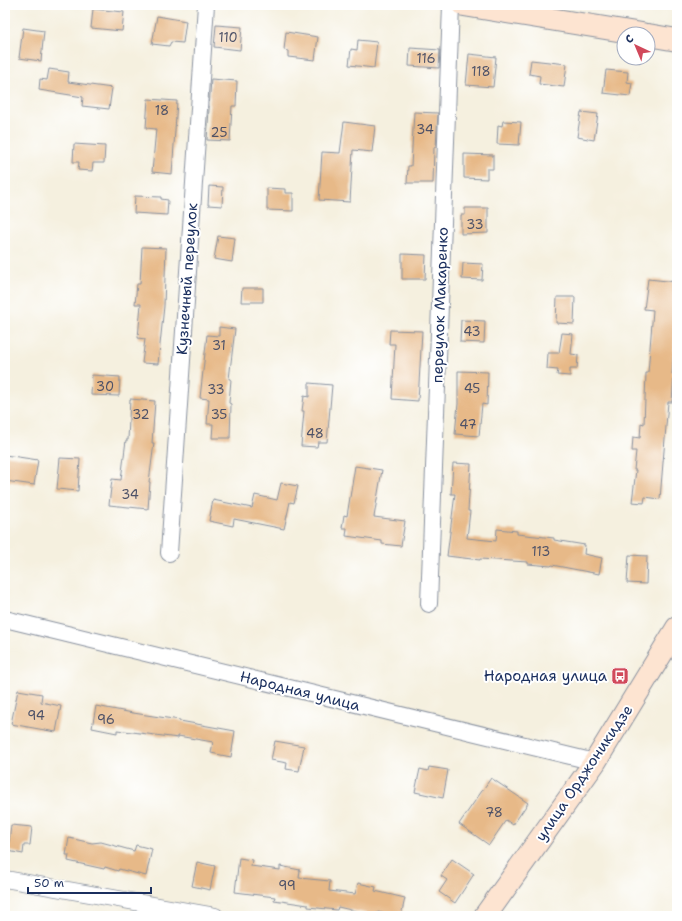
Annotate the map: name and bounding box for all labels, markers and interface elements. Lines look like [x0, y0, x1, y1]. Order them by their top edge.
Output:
north arrow [616, 26, 656, 66]
house number: 110 [218, 29, 238, 46]
text: С [622, 31, 637, 47]
house number: 116 [416, 50, 436, 67]
house number: 118 [471, 63, 491, 80]
house number: 18 [155, 102, 169, 119]
house number: 34 [416, 121, 434, 138]
house number: 25 [211, 124, 227, 141]
street label: Кузнечный переулок [172, 202, 202, 356]
house number: 33 [466, 216, 484, 233]
street label: переулок Макаренко [427, 227, 453, 383]
house number: 43 [463, 323, 481, 340]
house number: 31 [212, 337, 226, 354]
house number: 30 [96, 378, 114, 395]
house number: 45 [464, 380, 480, 397]
house number: 33 [207, 381, 225, 398]
house number: 32 [132, 406, 150, 423]
house number: 35 [211, 406, 227, 423]
house number: 47 [459, 416, 477, 433]
house number: 48 [306, 425, 324, 442]
house number: 34 [121, 486, 139, 503]
house number: 113 [532, 543, 550, 560]
street label: Народная улица [238, 666, 363, 716]
place label: Народная улица [484, 666, 608, 686]
bus stop icon: Народная улица [610, 666, 630, 686]
street label: улица Орджоникидзе [531, 701, 637, 845]
house number: 94 [27, 707, 45, 724]
house number: 96 [97, 711, 115, 728]
house number: 78 [485, 804, 503, 821]
scale bar [28, 869, 151, 895]
text: 50 m [34, 875, 64, 891]
house number: 99 [278, 877, 296, 894]

